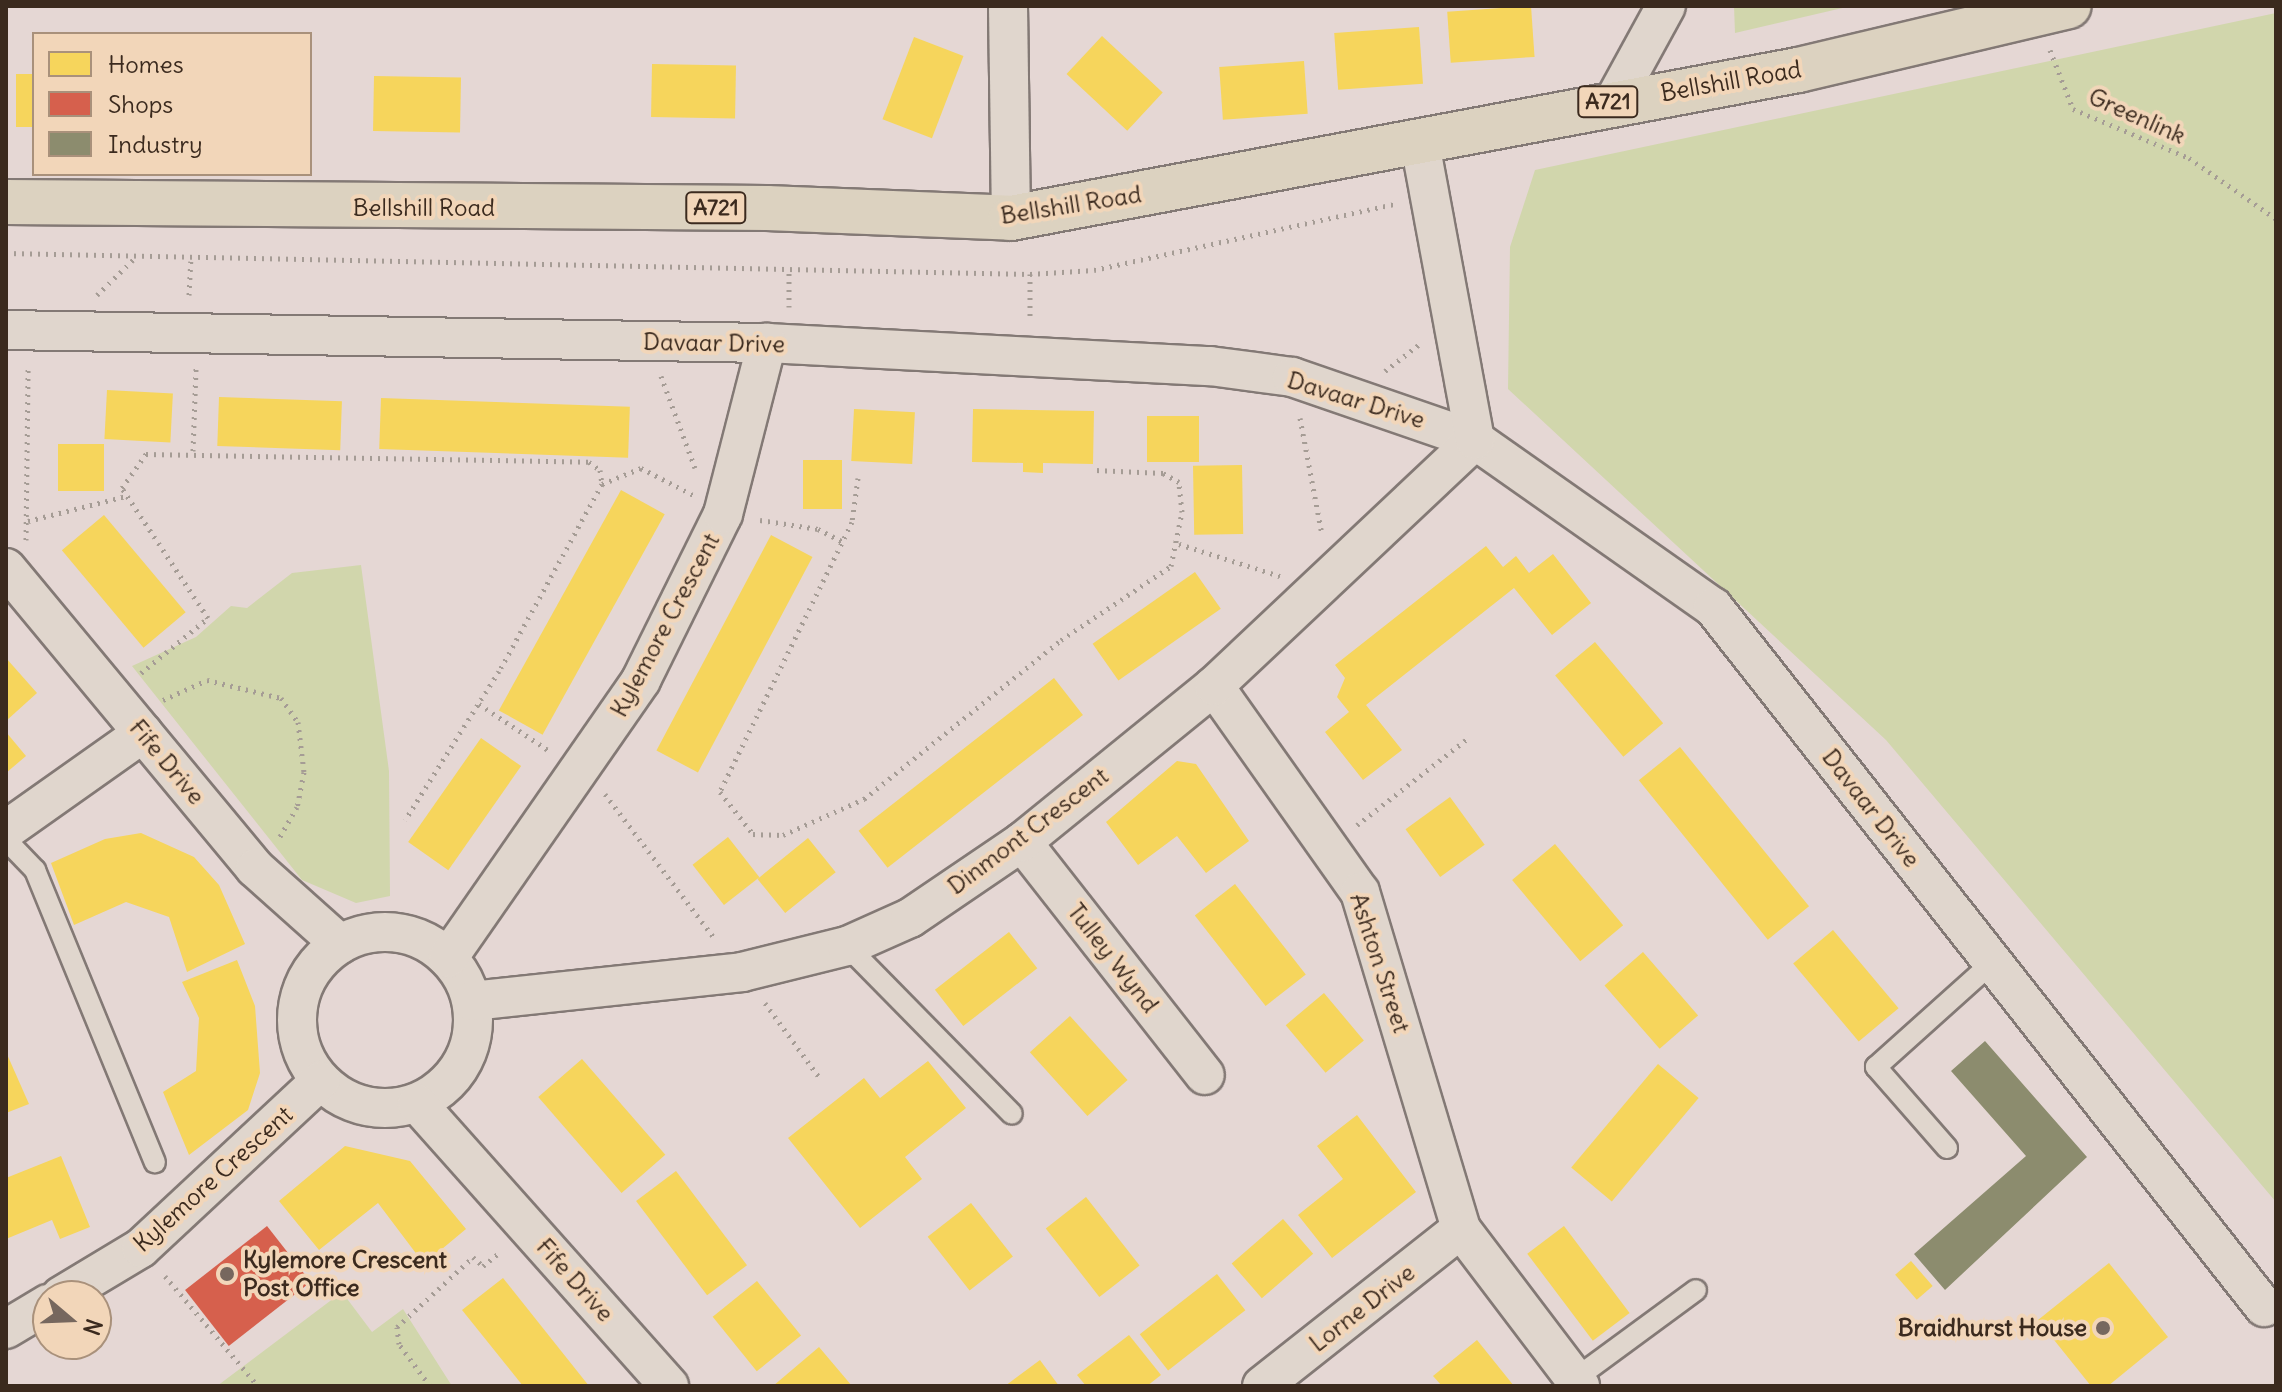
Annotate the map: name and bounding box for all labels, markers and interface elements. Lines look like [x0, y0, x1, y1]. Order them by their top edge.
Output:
legend [32, 32, 312, 176]
text: Homes [108, 49, 184, 79]
street label: Bellshill Road [1658, 54, 1804, 108]
street label: Greenlink [2084, 82, 2190, 150]
road number: A721 [1576, 84, 1640, 120]
text: Shops [108, 89, 173, 119]
text: Industry [108, 129, 203, 159]
street label: Bellshill Road [998, 180, 1144, 230]
road number: A721 [684, 190, 748, 226]
street label: Bellshill Road [353, 194, 495, 222]
street label: Davaar Drive [643, 327, 785, 359]
street label: Davaar Drive [1284, 365, 1428, 435]
street label: Kylemore Crescent [604, 528, 726, 722]
street label: Fife Drive [123, 714, 211, 810]
street label: Davaar Drive [1816, 743, 1926, 873]
street label: Dinmont Crescent [942, 761, 1114, 901]
street label: Ashton Street [1344, 890, 1416, 1036]
street label: Tulley Wynd [1061, 898, 1165, 1018]
street label: Kylemore Crescent [128, 1100, 298, 1258]
street label: Fife Drive [530, 1233, 620, 1327]
place label: Kylemore Crescent Post Office [243, 1246, 447, 1302]
street label: Lorne Drive [1304, 1258, 1420, 1358]
marker: Kylemore Crescent Post Office [218, 1265, 236, 1283]
north arrow [32, 1280, 112, 1360]
place label: Braidhurst House [1898, 1314, 2087, 1342]
text: N [77, 1315, 109, 1339]
marker: Braidhurst House [2094, 1319, 2112, 1337]

